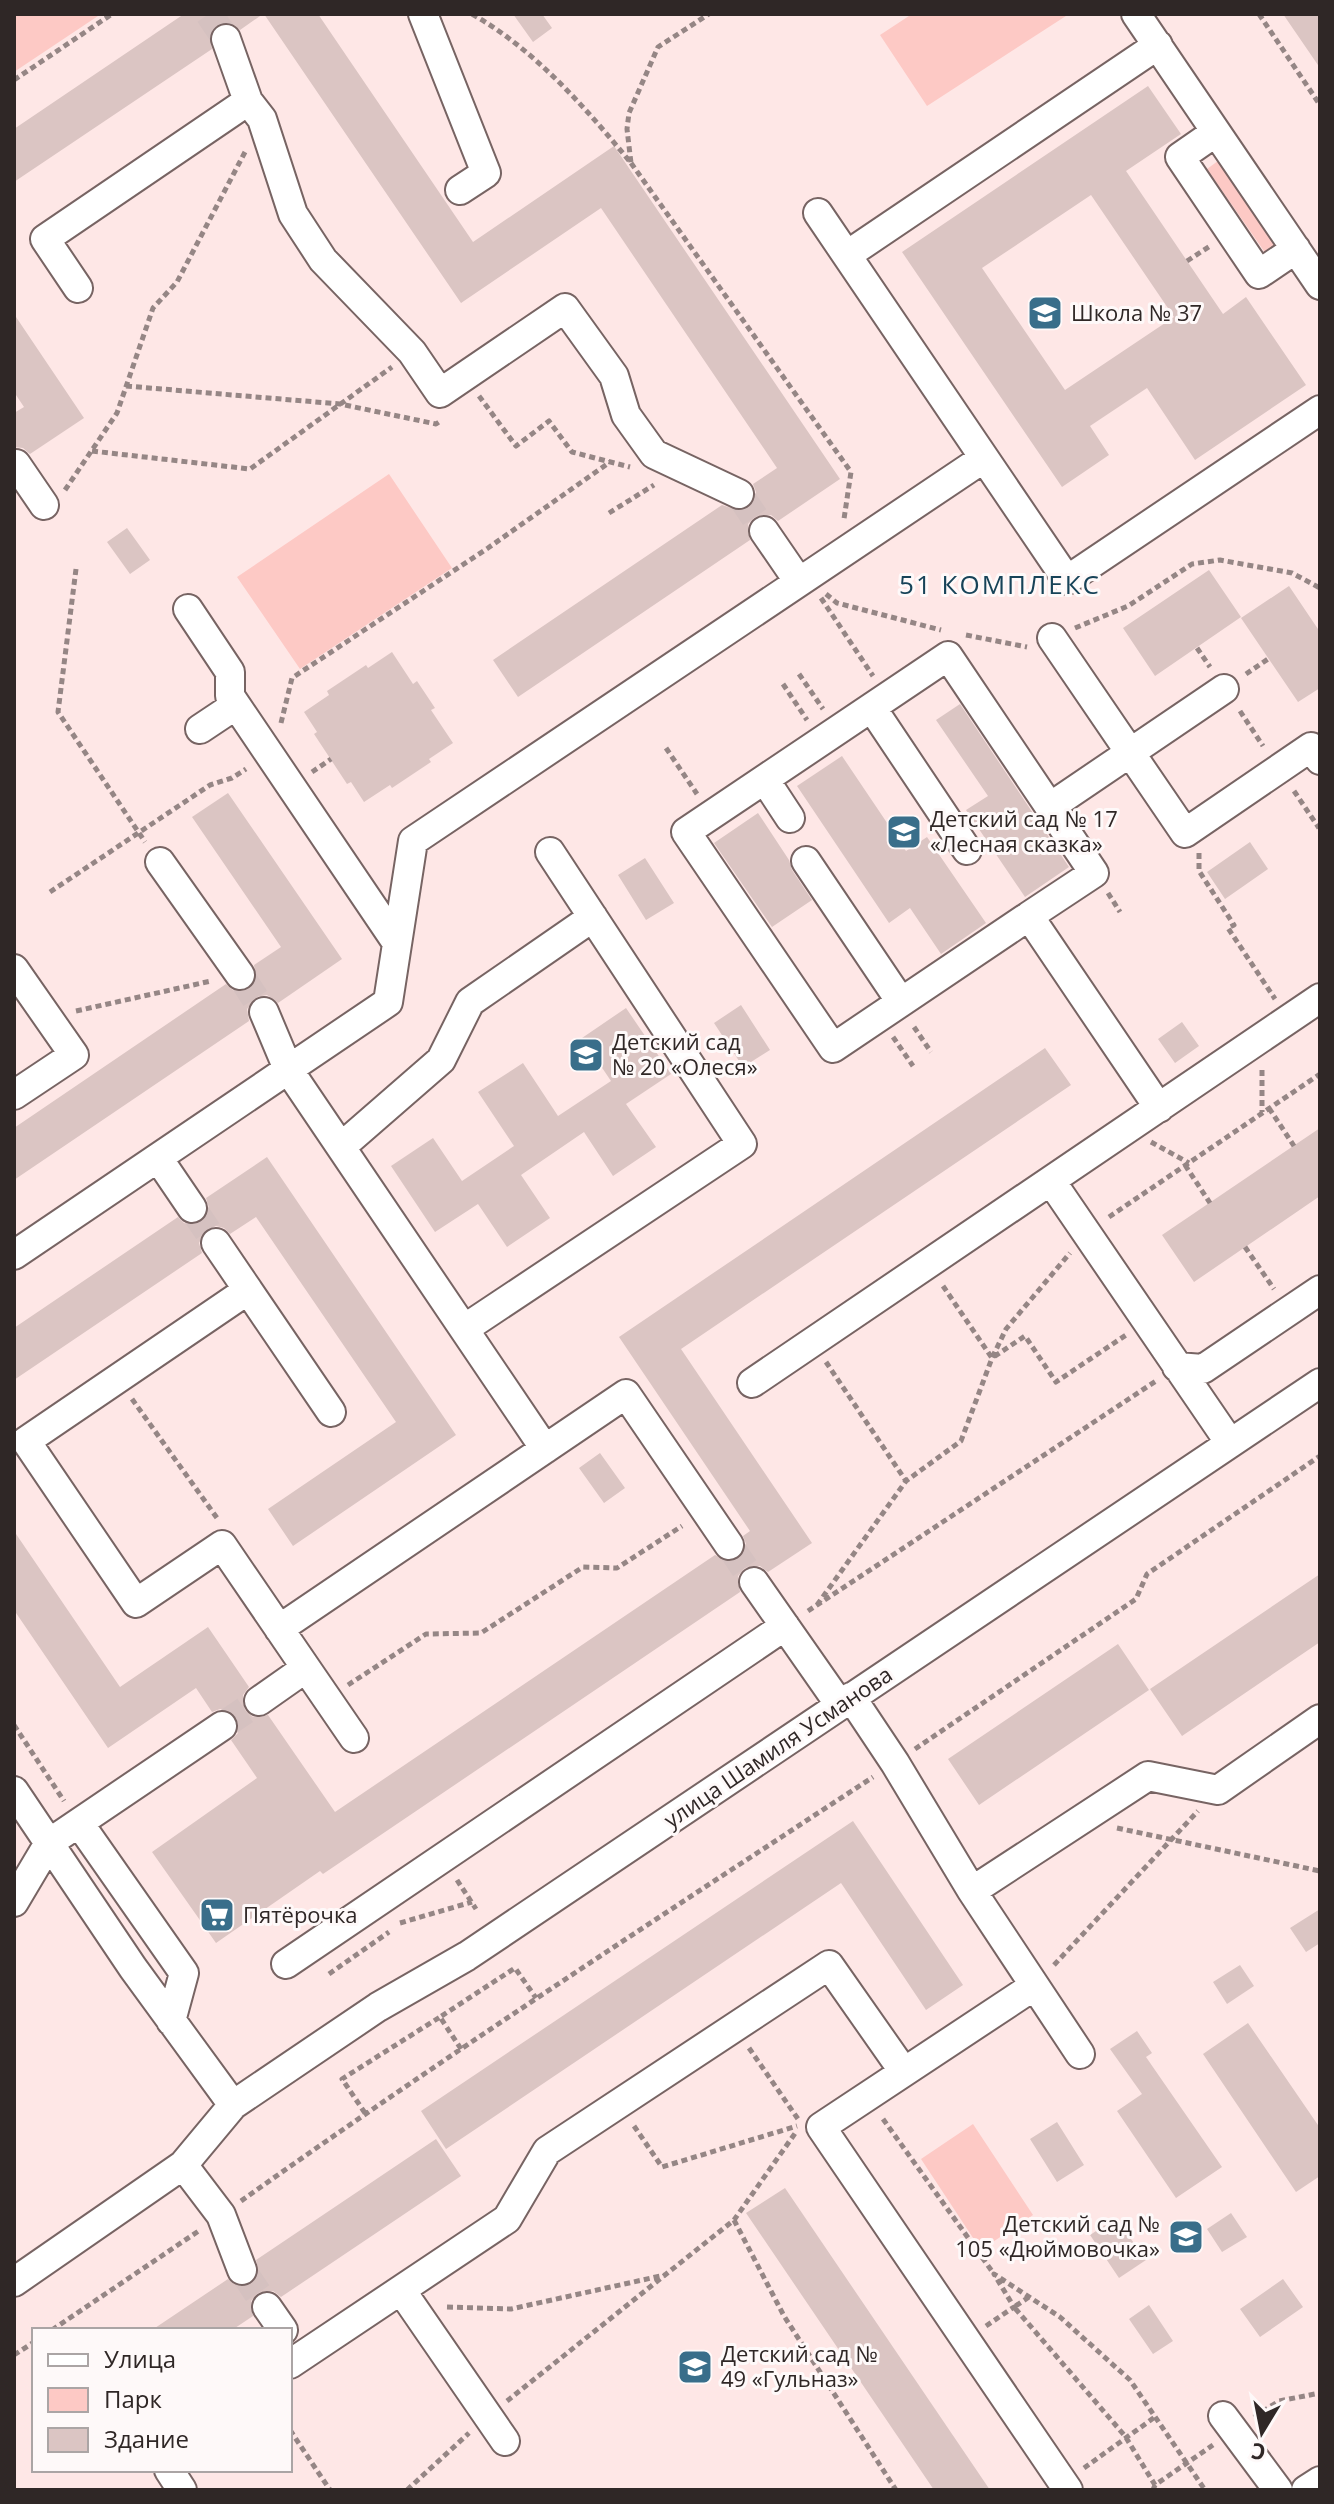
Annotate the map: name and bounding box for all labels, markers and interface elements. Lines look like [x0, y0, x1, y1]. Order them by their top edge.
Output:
school or university icon: Школа № 37 [1026, 294, 1064, 332]
place label: Школа № 37 [1071, 297, 1202, 327]
district label: 51 КОМПЛЕКС [899, 566, 1101, 602]
place label: Детский сад № 17 «Лесная сказка» [930, 803, 1118, 858]
school or university icon: Детский сад № 17 «Лесная сказка» [885, 813, 923, 851]
place label: Детский сад № 20 «Олеся» [612, 1026, 758, 1081]
school or university icon: Детский сад № 20 «Олеся» [567, 1036, 605, 1074]
street label: улица Шамиля Усманова [657, 1658, 897, 1834]
supermarket icon: Пятёрочка [198, 1896, 236, 1934]
place label: Пятёрочка [243, 1899, 358, 1929]
place label: Детский сад № 105 «Дюймовочка» [955, 2208, 1160, 2263]
school or university icon: Детский сад № 105 «Дюймовочка» [1167, 2218, 1205, 2256]
legend [32, 2328, 292, 2472]
place label: Детский сад № 49 «Гульназ» [721, 2338, 878, 2393]
text: Улица [104, 2342, 176, 2375]
school or university icon: Детский сад № 49 «Гульназ» [676, 2348, 714, 2386]
text: Парк [104, 2382, 162, 2415]
north arrow [1222, 2392, 1302, 2472]
text: Здание [104, 2422, 189, 2455]
text: С [1249, 2437, 1268, 2469]

